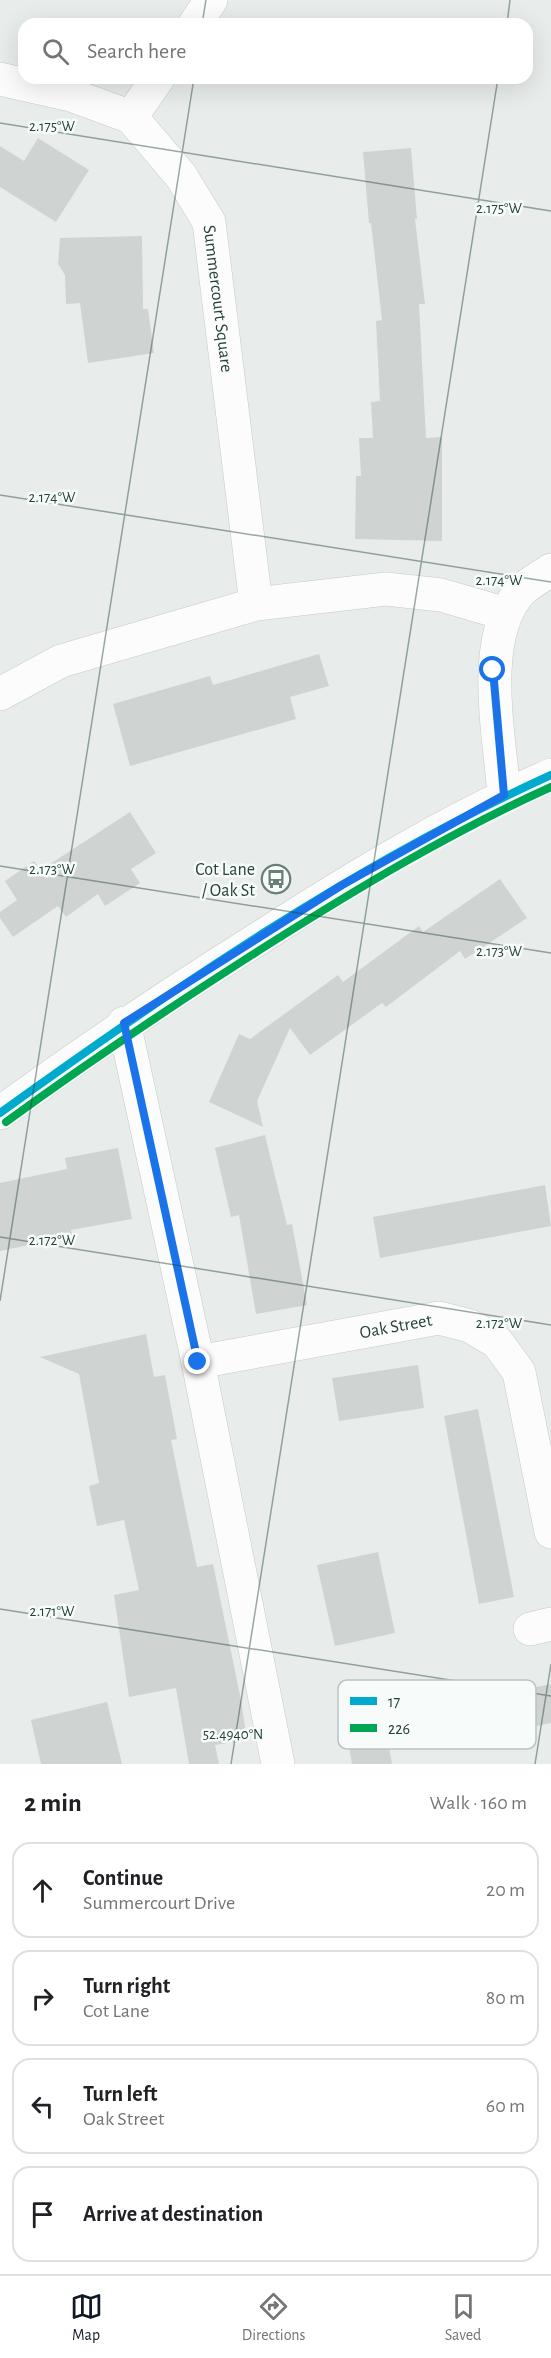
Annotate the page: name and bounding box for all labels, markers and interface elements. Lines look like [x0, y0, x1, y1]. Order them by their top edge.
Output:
search box [18, 18, 533, 84]
icon: search [39, 35, 72, 68]
text: Search here [87, 40, 186, 62]
text: 2.175°W [29, 119, 76, 134]
text: 2.175°W [476, 201, 523, 216]
street label: Summercourt Square [199, 224, 235, 373]
text: 2.174°W [29, 490, 76, 505]
text: 2.174°W [476, 573, 523, 588]
route start [479, 656, 505, 682]
place label: Cot Lane / Oak St [195, 861, 255, 900]
text: 2.173°W [29, 862, 76, 877]
bus stop icon: Cot Lane / Oak St [260, 863, 292, 895]
text: 2.173°W [476, 944, 523, 959]
text: 2.172°W [29, 1233, 76, 1248]
street label: Oak Street [358, 1311, 434, 1342]
text: 2.172°W [476, 1316, 523, 1331]
route end [184, 1348, 210, 1374]
text: 2.171°W [30, 1604, 75, 1619]
legend [338, 1680, 536, 1749]
text: 17 [388, 1694, 401, 1710]
text: 226 [388, 1721, 410, 1737]
text: 52.4940°N [203, 1727, 263, 1742]
text: 2 min [24, 1790, 82, 1816]
text: Walk · 160 m [430, 1793, 527, 1813]
text: Continue [83, 1867, 163, 1889]
icon: ahead [26, 1874, 59, 1907]
text: 20 m [486, 1880, 525, 1900]
text: Summercourt Drive [83, 1893, 235, 1913]
text: Turn right [83, 1975, 170, 1997]
icon: right [26, 1982, 59, 2015]
text: 80 m [486, 1988, 525, 2008]
text: Cot Lane [83, 2001, 149, 2021]
text: Turn left [83, 2083, 157, 2105]
icon: left [26, 2090, 59, 2123]
text: 60 m [486, 2096, 525, 2116]
text: Oak Street [83, 2109, 164, 2129]
icon: arrive [26, 2198, 59, 2231]
text: Arrive at destination [83, 2203, 263, 2225]
tab: Map [70, 2290, 103, 2345]
tab: Directions [242, 2290, 306, 2345]
tab: Saved [445, 2290, 481, 2345]

